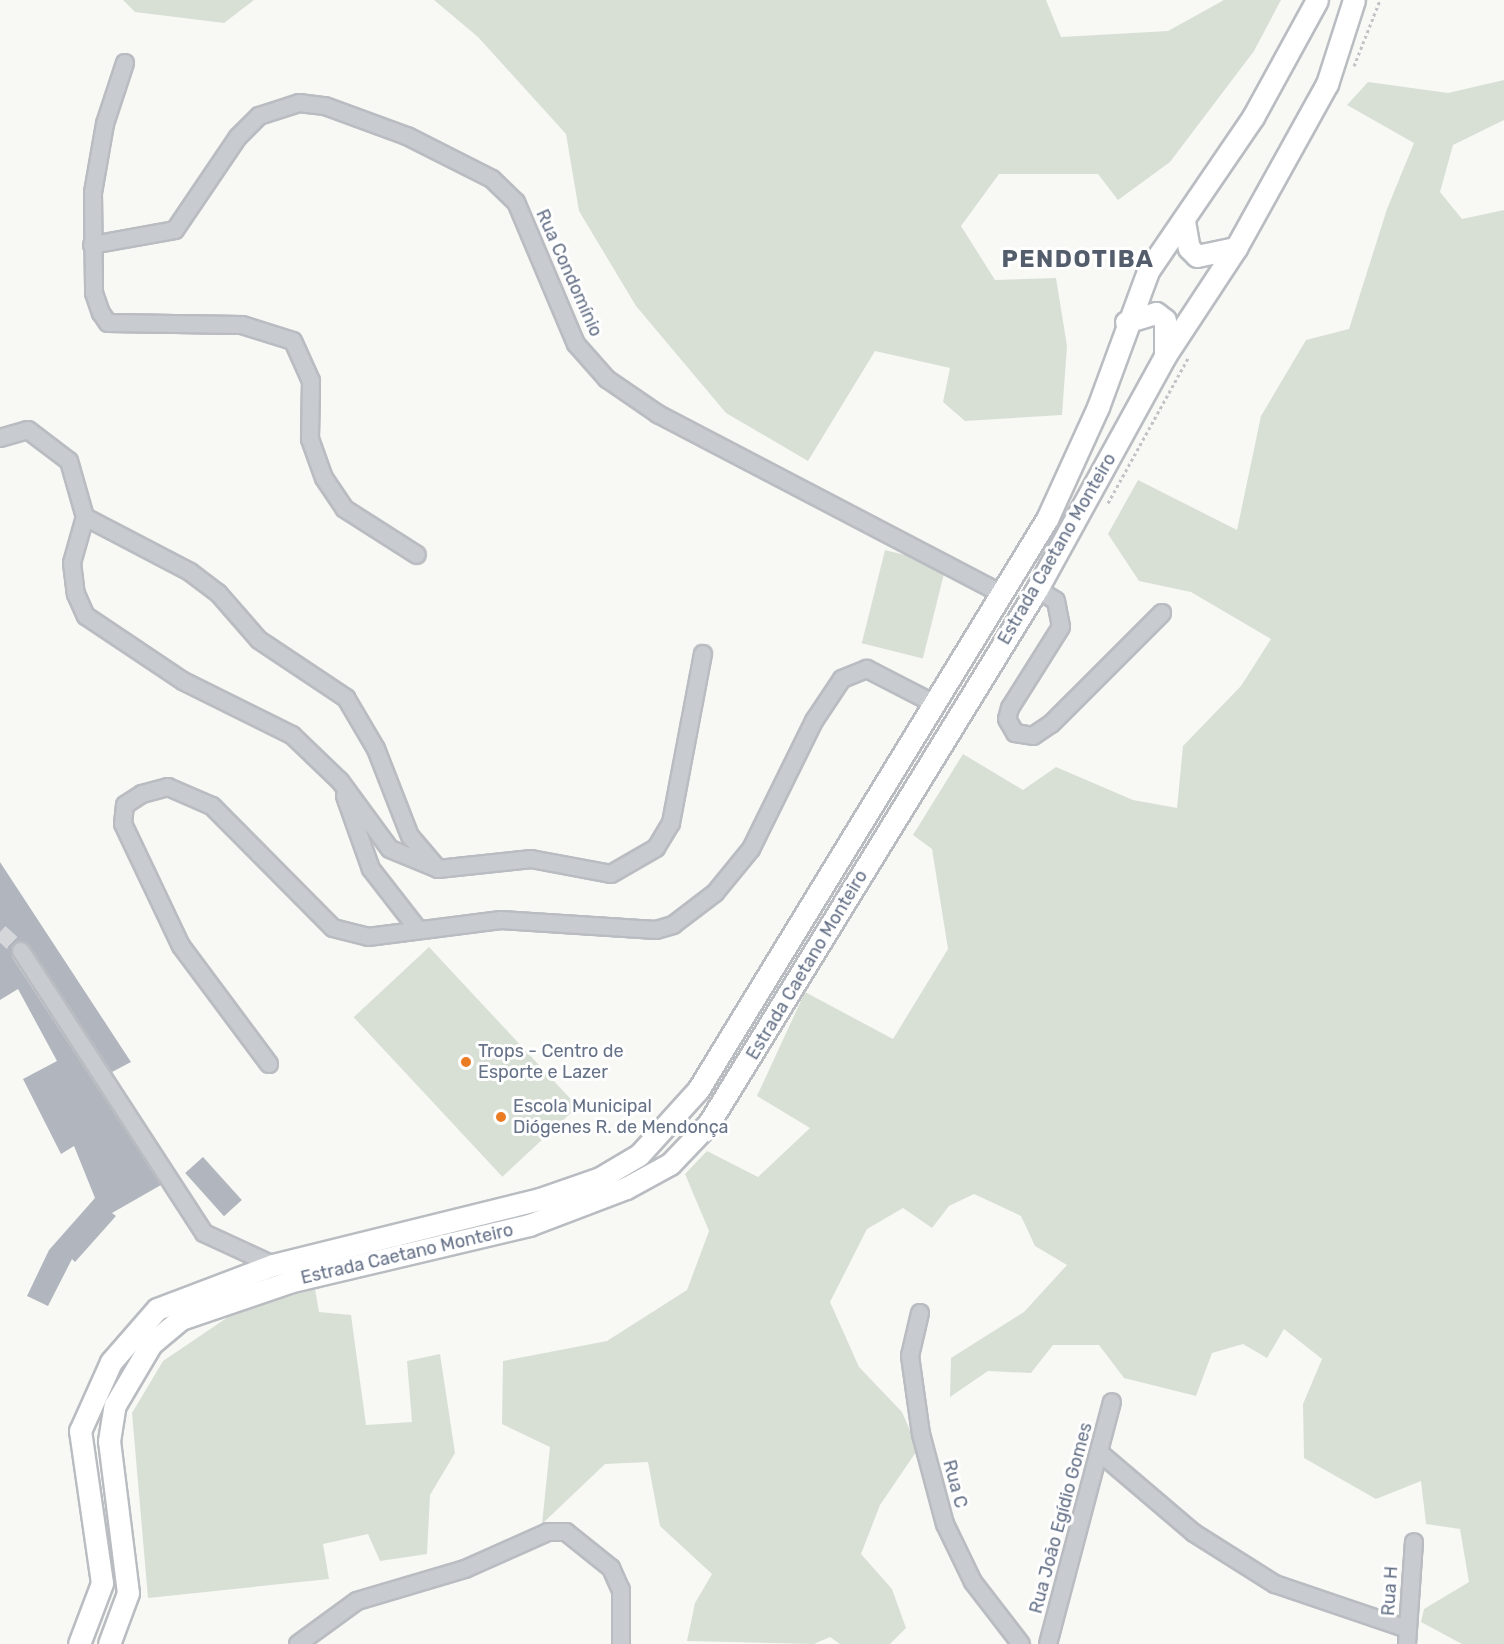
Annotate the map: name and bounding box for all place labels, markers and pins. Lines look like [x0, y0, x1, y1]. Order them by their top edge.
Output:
place label: Trops - Centro de Esporte e Lazer [478, 1041, 623, 1084]
marker: Trops - Centro de Esporte e Lazer [459, 1055, 473, 1069]
place label: Escola Municipal Diógenes R. de Mendonça [513, 1096, 729, 1138]
marker: Escola Municipal Diógenes R. de Mendonça [494, 1110, 508, 1124]

